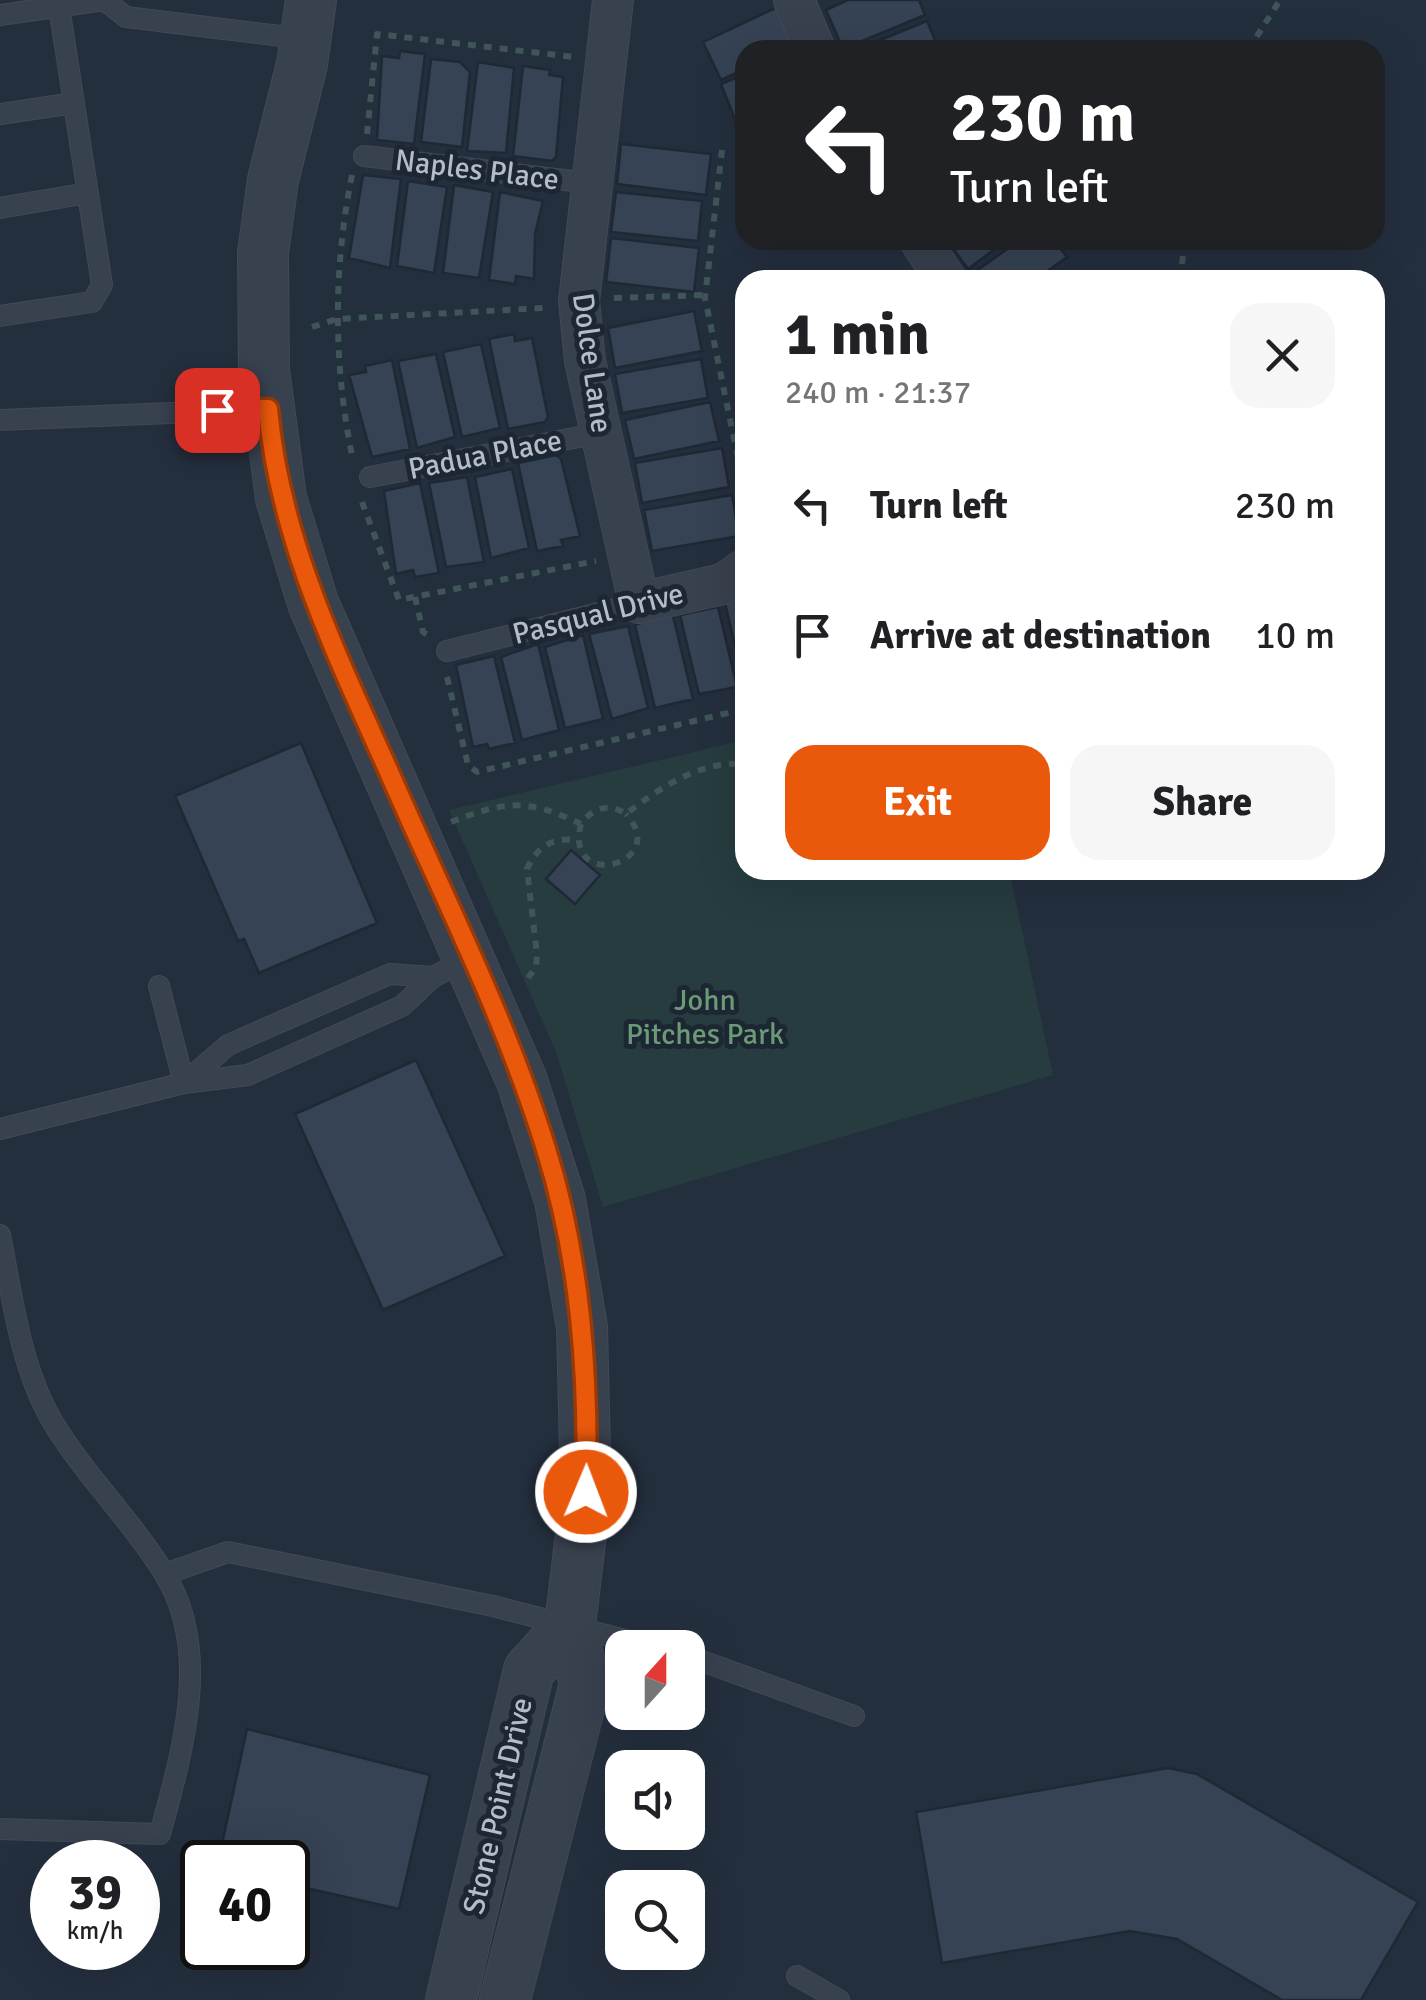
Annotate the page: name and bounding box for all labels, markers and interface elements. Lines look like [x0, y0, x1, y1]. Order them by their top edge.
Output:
text: 230 m [950, 74, 1135, 160]
icon: left [785, 80, 915, 210]
street label: Naples Place [393, 142, 561, 198]
text: Turn left [950, 160, 1109, 215]
street label: Dolce Lane [564, 291, 620, 435]
text: 1 min [785, 298, 930, 372]
button: close [1230, 303, 1335, 408]
pin [175, 368, 260, 453]
text: 240 m · 21:37 [785, 373, 971, 412]
icon: arrive [190, 383, 245, 438]
street label: Padua Place [405, 422, 565, 488]
icon: left [785, 478, 840, 533]
text: Turn left [870, 482, 1008, 529]
text: 230 m [1235, 482, 1335, 529]
street label: Pasqual Drive [509, 575, 687, 653]
icon: arrive [785, 608, 840, 663]
text: Arrive at destination [870, 612, 1211, 659]
text: 10 m [1255, 612, 1335, 659]
button: Exit [785, 745, 1050, 860]
button: Share [1070, 745, 1335, 860]
park label: John Pitches Park [626, 982, 784, 1053]
position arrow [534, 1440, 638, 1544]
north arrow [605, 1630, 705, 1730]
map controls [605, 1630, 705, 1970]
street label: Stone Point Drive [455, 1694, 541, 1918]
button: sound [605, 1750, 705, 1850]
speed limit sign: 40 [180, 1840, 310, 1970]
text: 39 [68, 1862, 122, 1924]
button: search [605, 1870, 705, 1970]
text: km/h [67, 1915, 123, 1946]

